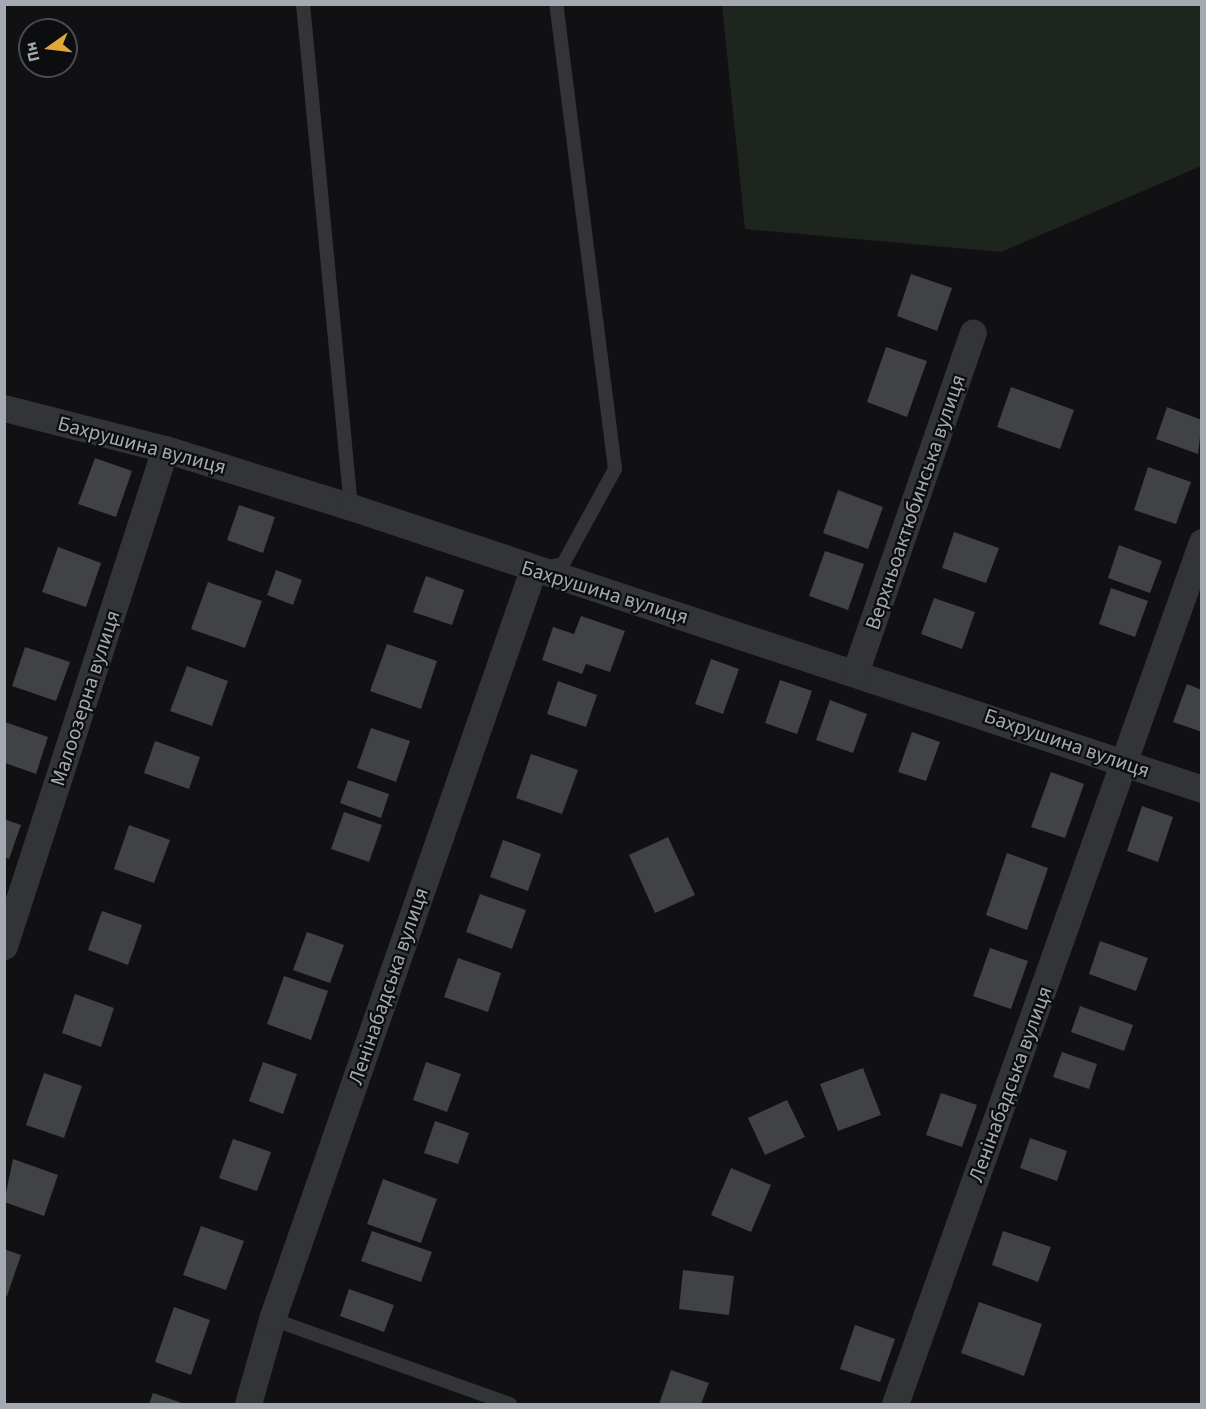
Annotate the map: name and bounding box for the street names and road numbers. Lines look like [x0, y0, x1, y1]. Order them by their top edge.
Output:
street label: Верхньоактюбинська вулиця [859, 371, 971, 633]
street label: Бахрушина вулиця [55, 410, 229, 480]
street label: Бахрушина вулиця [518, 555, 692, 629]
street label: Малоозерна вулиця [45, 607, 125, 789]
street label: Бахрушина вулиця [981, 703, 1153, 783]
street label: Ленінабадська вулиця [342, 884, 434, 1088]
street label: Ленінабадська вулиця [963, 983, 1057, 1185]

